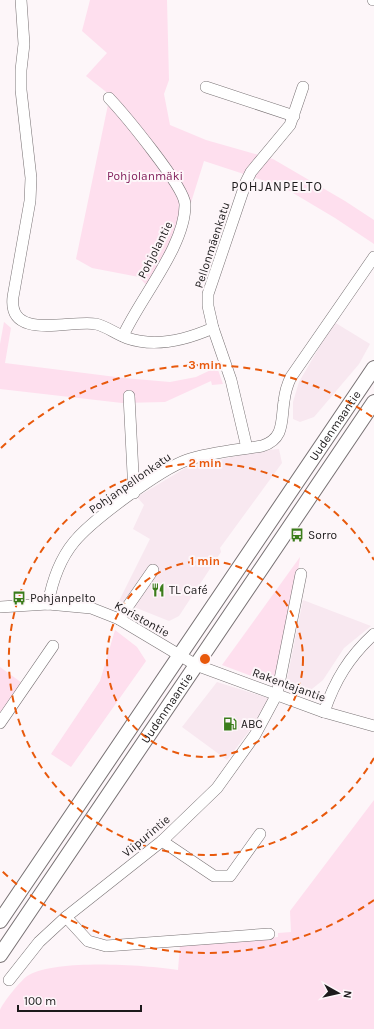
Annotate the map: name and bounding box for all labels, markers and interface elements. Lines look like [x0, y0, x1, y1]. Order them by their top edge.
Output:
park label: Pohjolanmäki [107, 169, 183, 183]
district label: POHJANPELTO [231, 179, 323, 194]
street label: Pellonmäenkatu [191, 200, 233, 290]
street label: Pohjolantie [135, 219, 175, 281]
text: 3 min [188, 358, 222, 372]
street label: Uudenmaantie [306, 388, 364, 463]
street label: Pohjanpellonkatu [86, 449, 174, 517]
text: 2 min [188, 456, 222, 470]
bus stop icon: Sorro [289, 527, 305, 543]
place label: Sorro [308, 528, 337, 542]
text: 1 min [190, 554, 220, 568]
restaurant icon: TL Café [150, 582, 166, 598]
place label: TL Café [169, 583, 208, 597]
bus stop icon: Pohjanpelto [11, 590, 27, 606]
place label: Pohjanpelto [30, 591, 96, 605]
street label: Koristontie [112, 598, 172, 640]
centre of rings [198, 652, 212, 666]
street label: Rakentajantie [250, 665, 328, 705]
street label: Uudenmaantie [138, 670, 196, 746]
fuel station icon: ABC [222, 716, 238, 732]
place label: ABC [241, 717, 263, 731]
street label: Viipurintie [119, 812, 173, 860]
north arrow [318, 973, 358, 1013]
scale bar [18, 987, 141, 1013]
text: N [340, 990, 354, 999]
text: 100 m [24, 994, 56, 1008]

